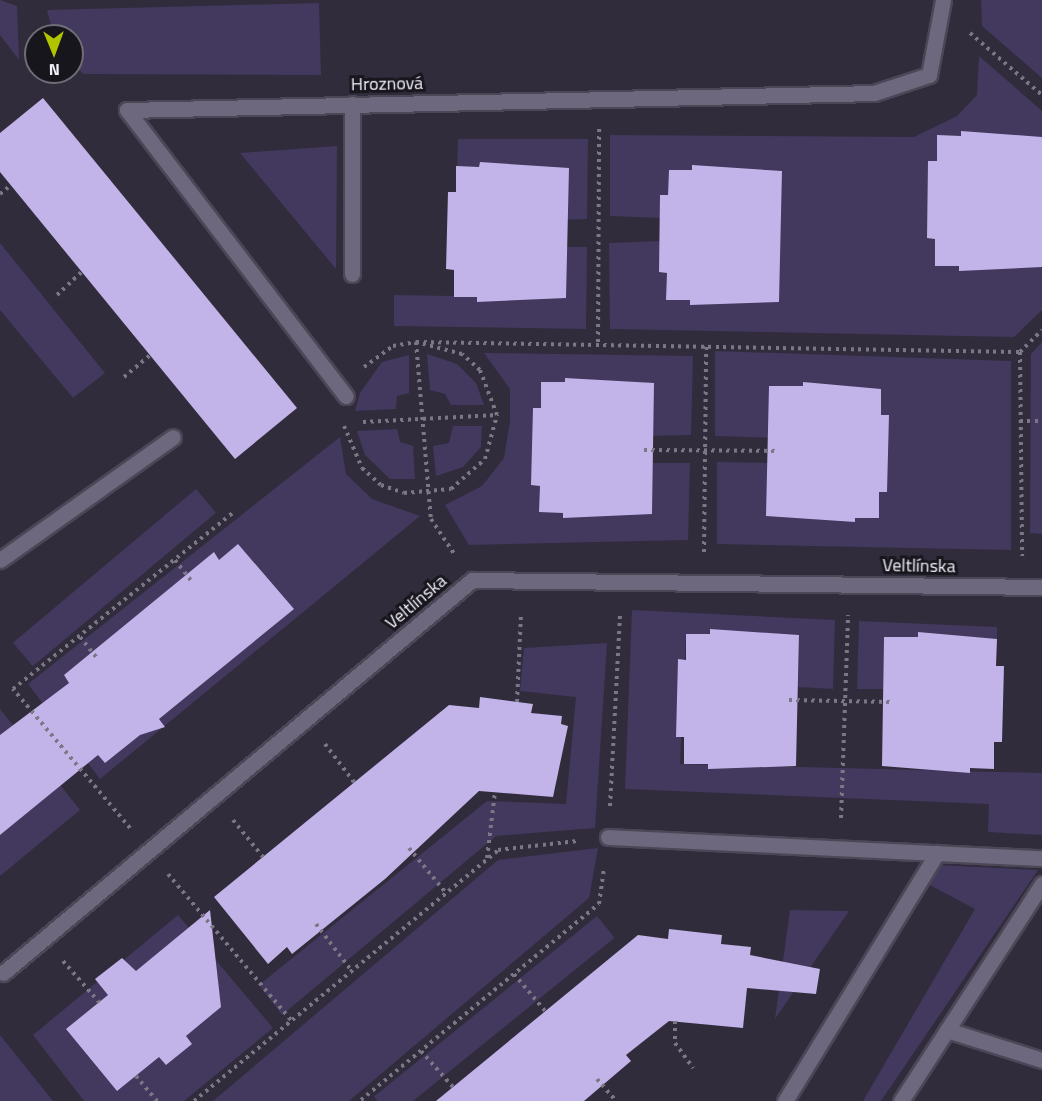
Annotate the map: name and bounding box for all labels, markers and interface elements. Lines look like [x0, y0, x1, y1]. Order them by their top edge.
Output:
north arrow [24, 24, 84, 84]
text: N [49, 58, 60, 82]
street label: Hroznová [351, 73, 423, 95]
street label: Veltlínska [882, 555, 956, 577]
street label: Veltlínska [381, 570, 451, 634]

